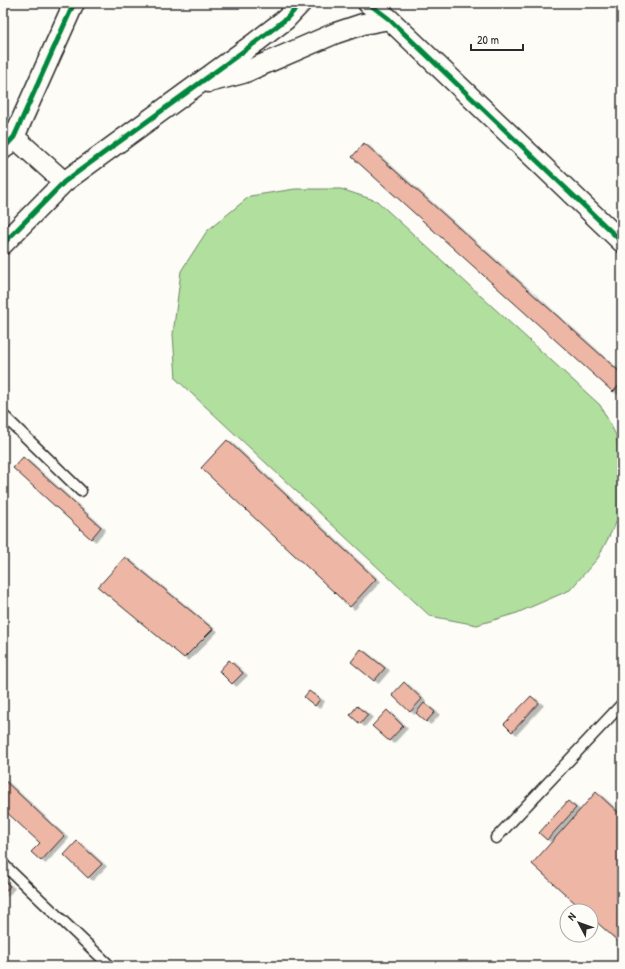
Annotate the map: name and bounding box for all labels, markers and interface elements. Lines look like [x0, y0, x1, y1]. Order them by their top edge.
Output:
scale bar [471, 26, 523, 52]
text: 20 m [477, 31, 499, 48]
north arrow [559, 903, 599, 943]
text: N [564, 910, 579, 923]

